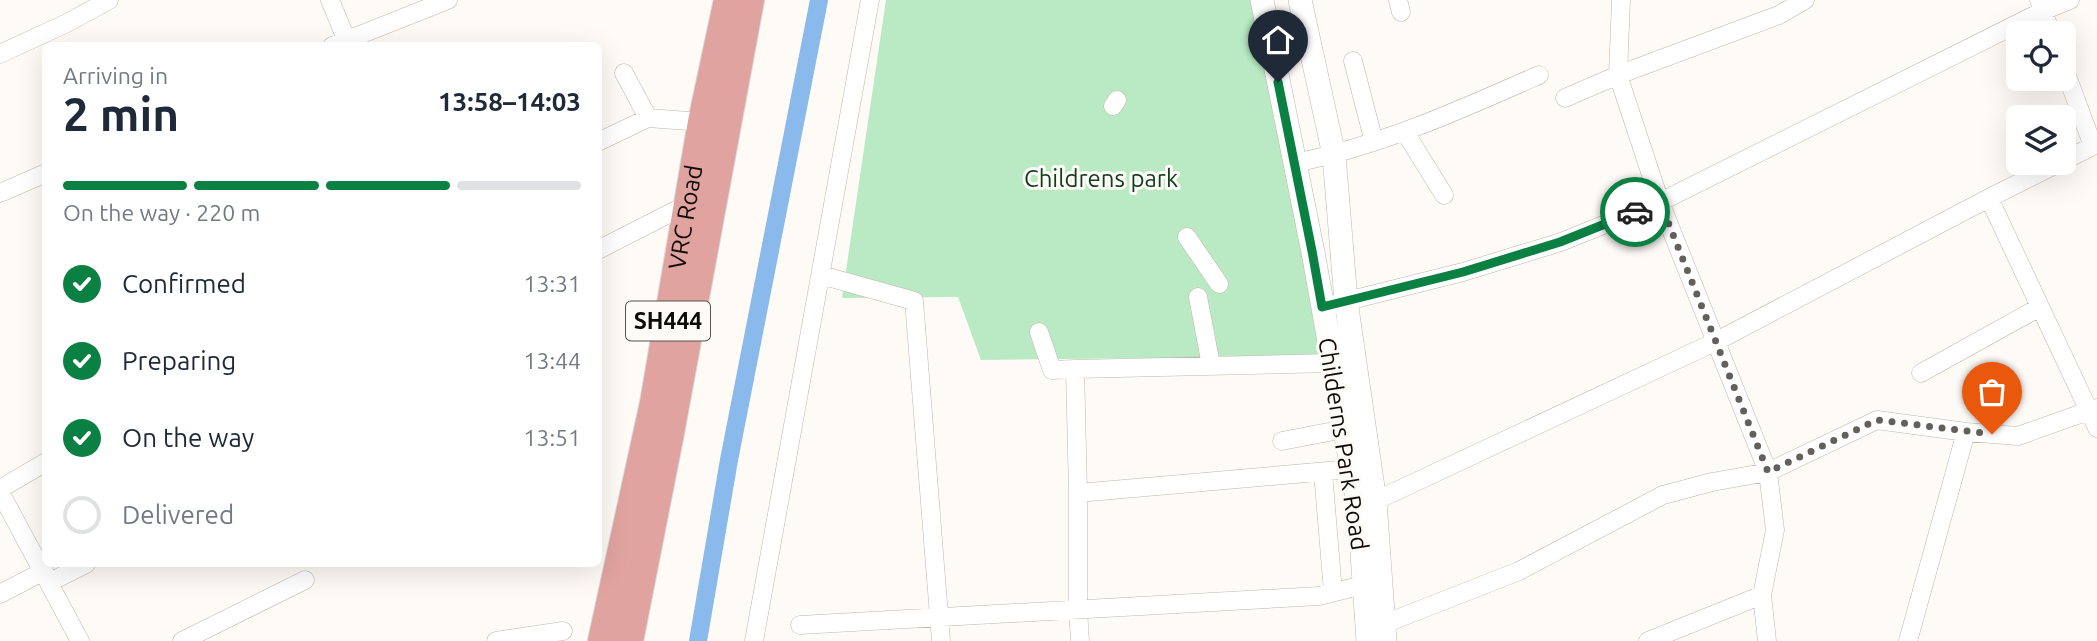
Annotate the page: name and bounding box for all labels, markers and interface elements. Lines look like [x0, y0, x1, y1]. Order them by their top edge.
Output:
pin [1248, 10, 1308, 82]
icon: home [1259, 21, 1297, 59]
map controls [2006, 21, 2076, 175]
button: locate [2006, 21, 2076, 91]
text: Arriving in [63, 63, 168, 88]
text: 13:58–14:03 [438, 87, 581, 116]
text: 2 min [63, 88, 179, 140]
button: layers [2006, 105, 2076, 175]
street label: VRC Road [663, 163, 707, 272]
park label: Childrens park [1024, 165, 1178, 192]
courier [1600, 177, 1670, 247]
icon: car [1616, 193, 1654, 231]
text: On the way · 220 m [63, 200, 260, 225]
icon: check [63, 265, 101, 303]
text: Confirmed [122, 269, 246, 298]
text: 13:31 [523, 271, 581, 296]
road number: SH444 [626, 302, 710, 340]
street label: Childerns Park Road [1313, 336, 1374, 552]
icon: check [63, 342, 101, 380]
text: Preparing [122, 346, 236, 375]
text: 13:44 [523, 348, 581, 373]
pin [1962, 362, 2022, 434]
icon: bag [1973, 373, 2011, 411]
icon: check [63, 419, 101, 457]
text: On the way [122, 423, 254, 452]
text: 13:51 [523, 425, 581, 450]
text: Delivered [122, 500, 234, 529]

